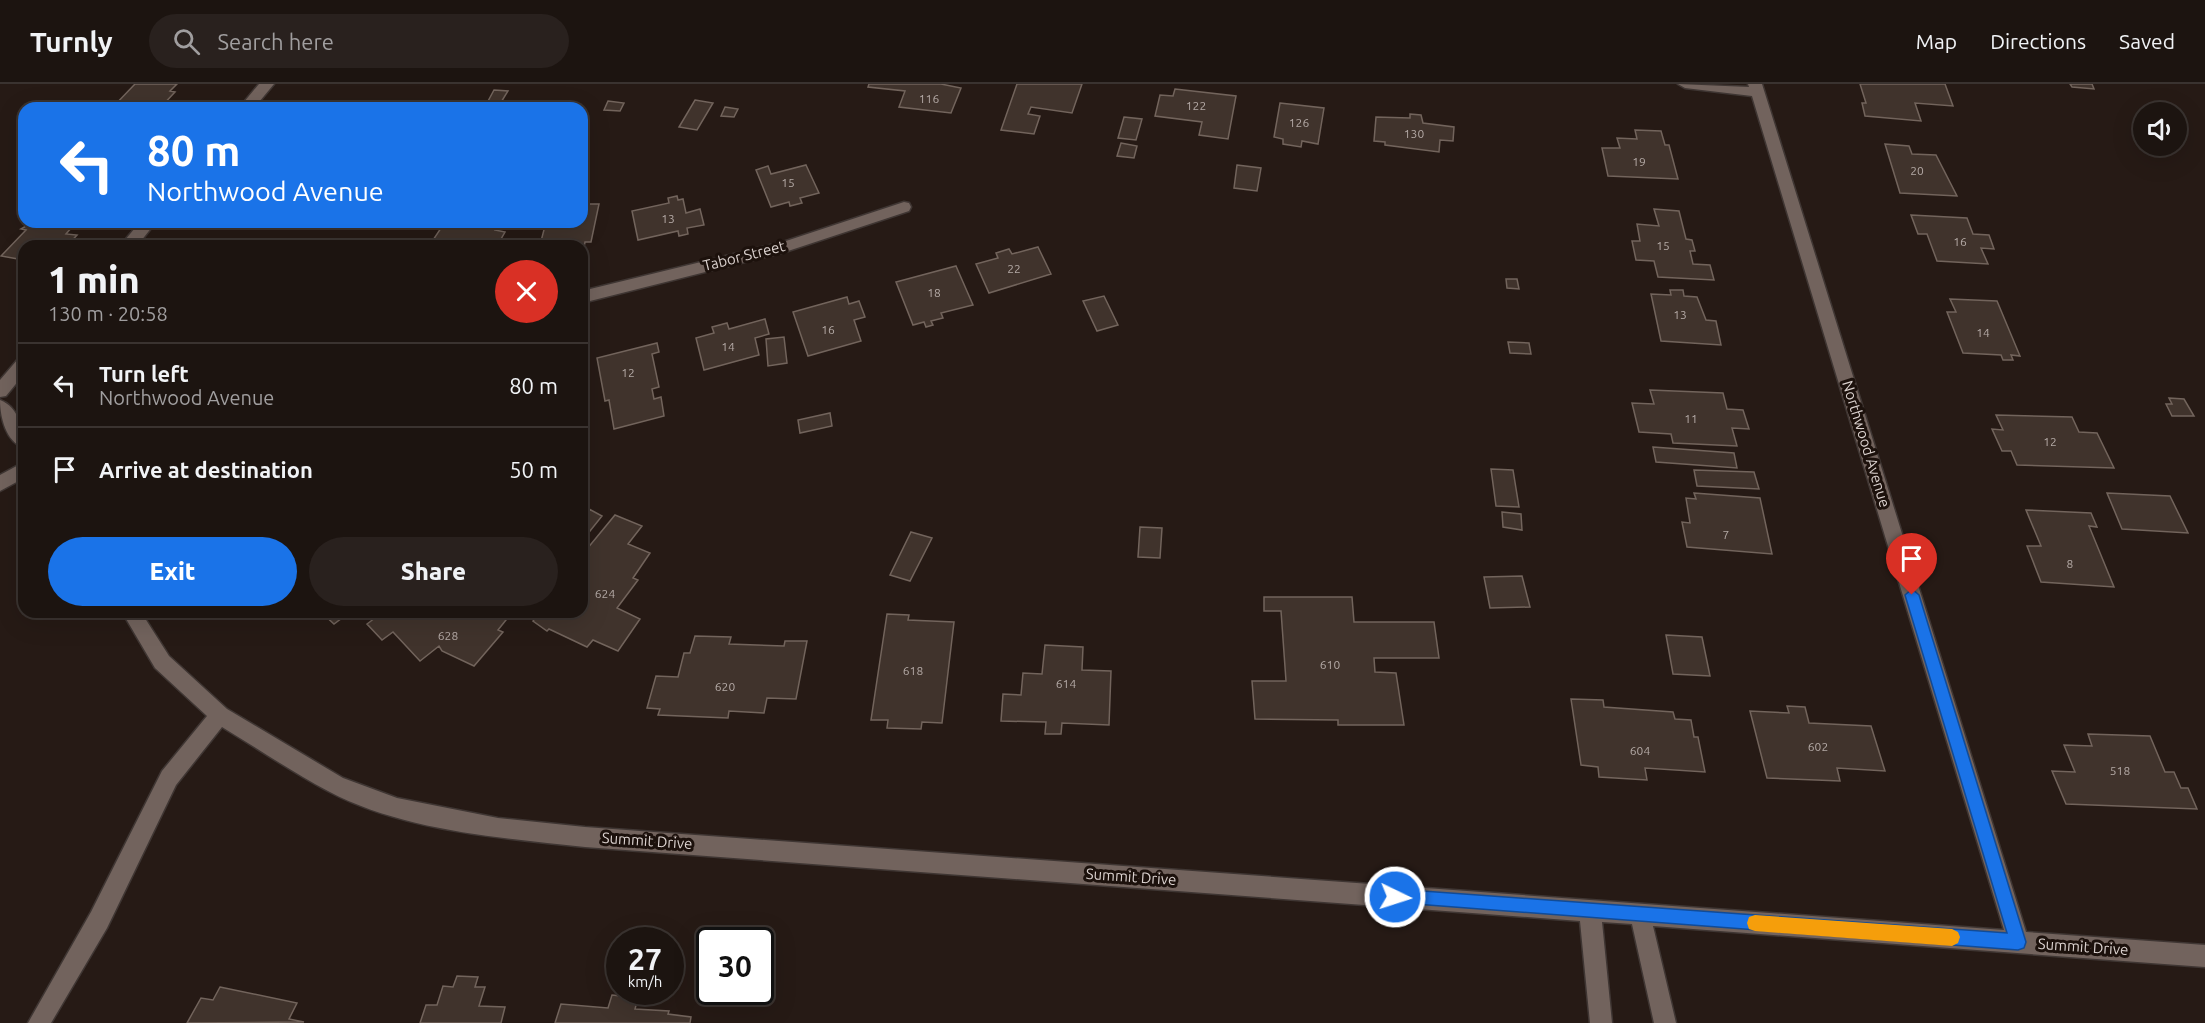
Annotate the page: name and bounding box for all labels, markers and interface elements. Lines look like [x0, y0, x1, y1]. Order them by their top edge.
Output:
search box [149, 14, 569, 68]
icon: search [170, 25, 203, 58]
text: Turnly [30, 26, 113, 57]
text: Search here [218, 29, 334, 54]
text: Map [1916, 29, 1957, 53]
text: Directions [1990, 29, 2086, 53]
text: Saved [2119, 29, 2175, 53]
house number: 116 [919, 92, 939, 105]
house number: 122 [1186, 99, 1206, 112]
map controls [2133, 102, 2187, 156]
button: sound [2133, 102, 2187, 156]
house number: 126 [1289, 116, 1309, 129]
icon: left [48, 126, 126, 204]
text: 80 m [147, 127, 241, 174]
house number: 130 [1404, 127, 1424, 140]
house number: 19 [1632, 155, 1646, 168]
house number: 20 [1910, 164, 1924, 177]
text: Northwood Avenue [147, 176, 384, 206]
house number: 15 [781, 176, 795, 189]
house number: 13 [661, 212, 675, 225]
house number: 16 [1953, 235, 1967, 248]
street label: Tabor Street [701, 237, 787, 274]
house number: 15 [1656, 239, 1670, 252]
text: 1 min [48, 259, 140, 300]
button: close [495, 260, 558, 323]
house number: 22 [1007, 262, 1021, 275]
house number: 18 [927, 286, 941, 299]
text: 130 m · 20:58 [48, 302, 168, 325]
house number: 13 [1673, 308, 1687, 321]
house number: 16 [821, 323, 835, 336]
house number: 14 [1976, 326, 1990, 339]
house number: 14 [721, 340, 735, 353]
text: Turn left [99, 361, 189, 386]
house number: 12 [621, 366, 635, 379]
icon: left [48, 369, 81, 402]
text: 80 m [509, 373, 558, 398]
street label: Northwood Avenue [1839, 378, 1894, 509]
text: Northwood Avenue [99, 386, 274, 409]
house number: 11 [1684, 412, 1698, 425]
house number: 12 [2043, 435, 2057, 448]
icon: arrive [48, 453, 81, 486]
text: Arrive at destination [99, 457, 313, 482]
text: 50 m [509, 457, 558, 482]
house number: 7 [1723, 528, 1729, 541]
pin [1886, 533, 1937, 595]
button: Exit [48, 537, 297, 606]
button: Share [309, 537, 558, 606]
icon: arrive [1895, 542, 1928, 575]
house number: 8 [2067, 557, 2074, 570]
house number: 624 [595, 587, 615, 600]
house number: 628 [438, 629, 458, 642]
house number: 610 [1320, 658, 1340, 671]
house number: 618 [903, 664, 923, 677]
house number: 614 [1056, 677, 1076, 690]
house number: 620 [715, 680, 735, 693]
house number: 602 [1808, 740, 1828, 753]
house number: 604 [1630, 744, 1650, 757]
house number: 518 [2110, 764, 2130, 777]
street label: Summit Drive [601, 829, 693, 852]
street label: Summit Drive [1085, 865, 1177, 888]
position arrow [1363, 865, 1427, 929]
speed limit sign: 30 [696, 927, 774, 1005]
street label: Summit Drive [2037, 935, 2129, 958]
text: 27 [628, 942, 662, 976]
text: km/h [628, 973, 662, 990]

